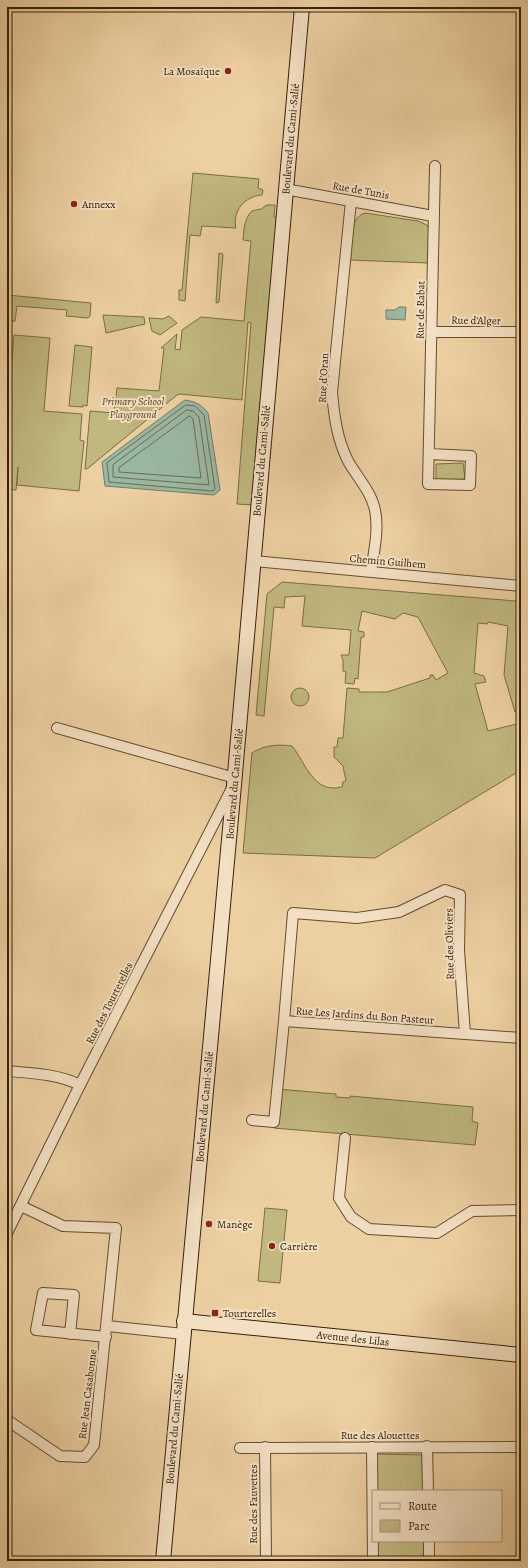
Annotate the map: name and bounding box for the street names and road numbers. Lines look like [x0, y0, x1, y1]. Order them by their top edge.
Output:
street label: Boulevard du Cami-Salié [278, 83, 303, 195]
street label: Rue de Tunis [331, 178, 391, 203]
street label: Rue de Rabat [412, 280, 429, 339]
street label: Rue d'Alger [451, 313, 501, 328]
street label: Rue d'Oran [315, 353, 332, 403]
street label: Boulevard du Cami-Salié [249, 405, 274, 517]
street label: Chemin Guilhem [349, 551, 427, 572]
street label: Boulevard du Cami-Salié [222, 728, 247, 840]
street label: Rue des Oliviers [441, 908, 458, 980]
street label: Rue des Tourterelles [82, 960, 137, 1047]
street label: Rue Les Jardins du Bon Pasteur [295, 1003, 435, 1028]
street label: Boulevard du Cami-Salié [192, 1051, 217, 1163]
street label: Avenue des Lilas [315, 1327, 390, 1350]
street label: Rue Jean Casabonne [75, 1348, 100, 1440]
street label: Boulevard du Cami-Salié [162, 1373, 187, 1485]
street label: Rue des Alouettes [341, 1428, 419, 1443]
street label: Rue des Fauvettes [246, 1464, 261, 1544]

